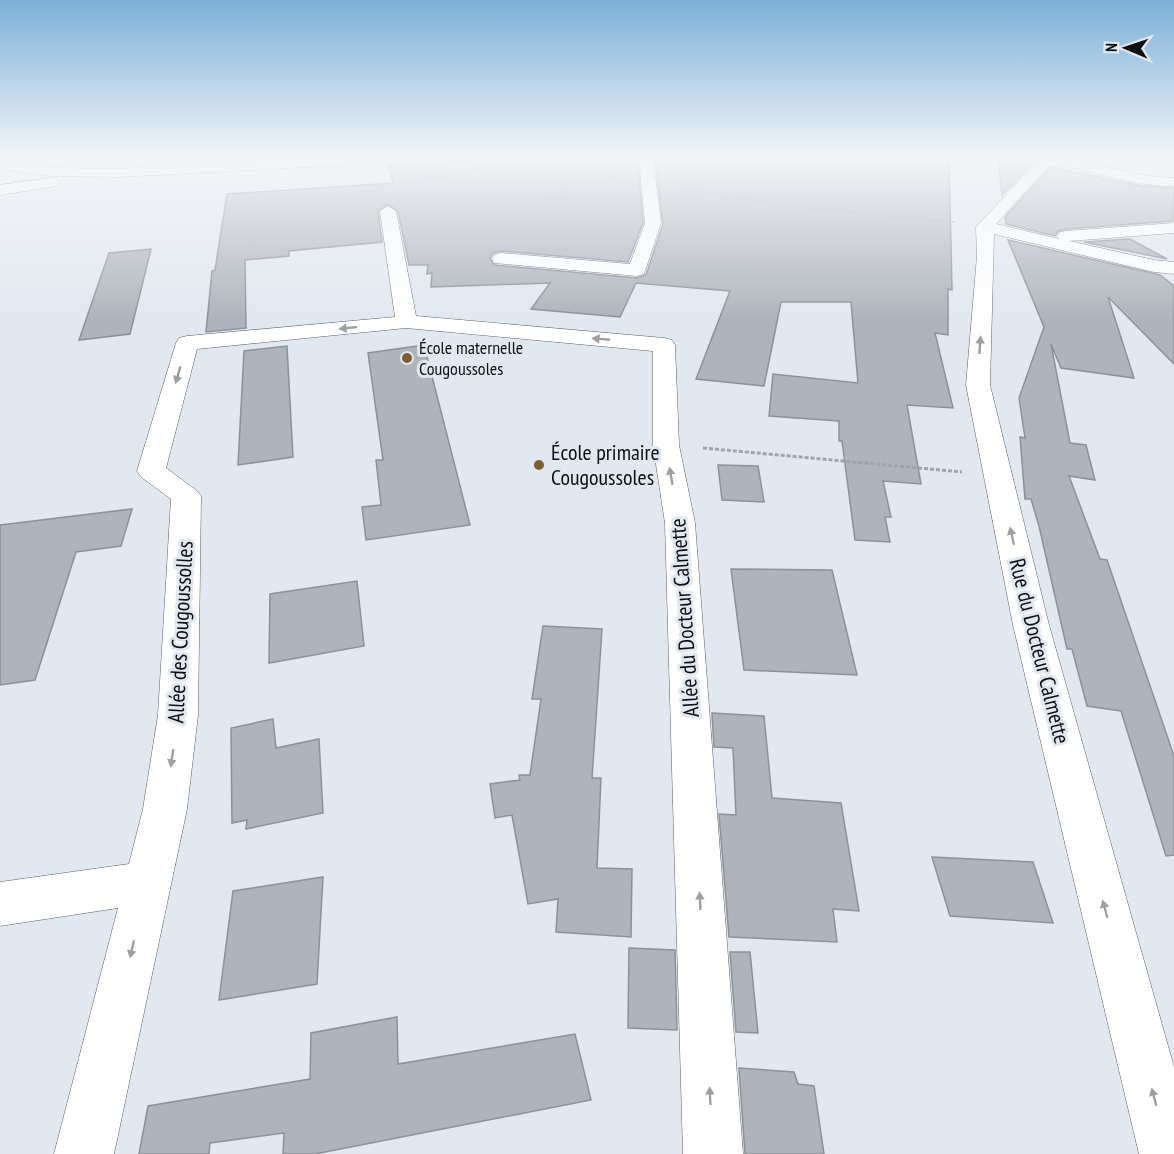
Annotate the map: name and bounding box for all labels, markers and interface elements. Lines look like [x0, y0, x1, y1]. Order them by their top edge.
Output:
north arrow [1096, 18, 1156, 78]
text: N [1101, 43, 1121, 52]
one-way arrow [338, 323, 357, 332]
one-way arrow [591, 335, 610, 344]
place label: École maternelle Cougoussoles [419, 336, 523, 380]
one-way arrow [976, 336, 985, 355]
marker: École maternelle Cougoussoles [400, 351, 414, 365]
one-way arrow [173, 366, 182, 384]
place label: École primaire Cougoussoles [551, 438, 660, 491]
marker: École primaire Cougoussoles [532, 458, 546, 472]
one-way arrow [666, 466, 675, 485]
street label: Allée du Docteur Calmette [663, 518, 705, 718]
one-way arrow [1006, 527, 1016, 546]
street label: Allée des Cougoussolles [161, 540, 199, 724]
street label: Rue du Docteur Calmette [1003, 556, 1077, 746]
one-way arrow [168, 749, 177, 768]
one-way arrow [695, 891, 704, 910]
one-way arrow [1100, 899, 1110, 918]
one-way arrow [127, 940, 137, 958]
one-way arrow [705, 1086, 714, 1105]
one-way arrow [1149, 1088, 1159, 1107]

